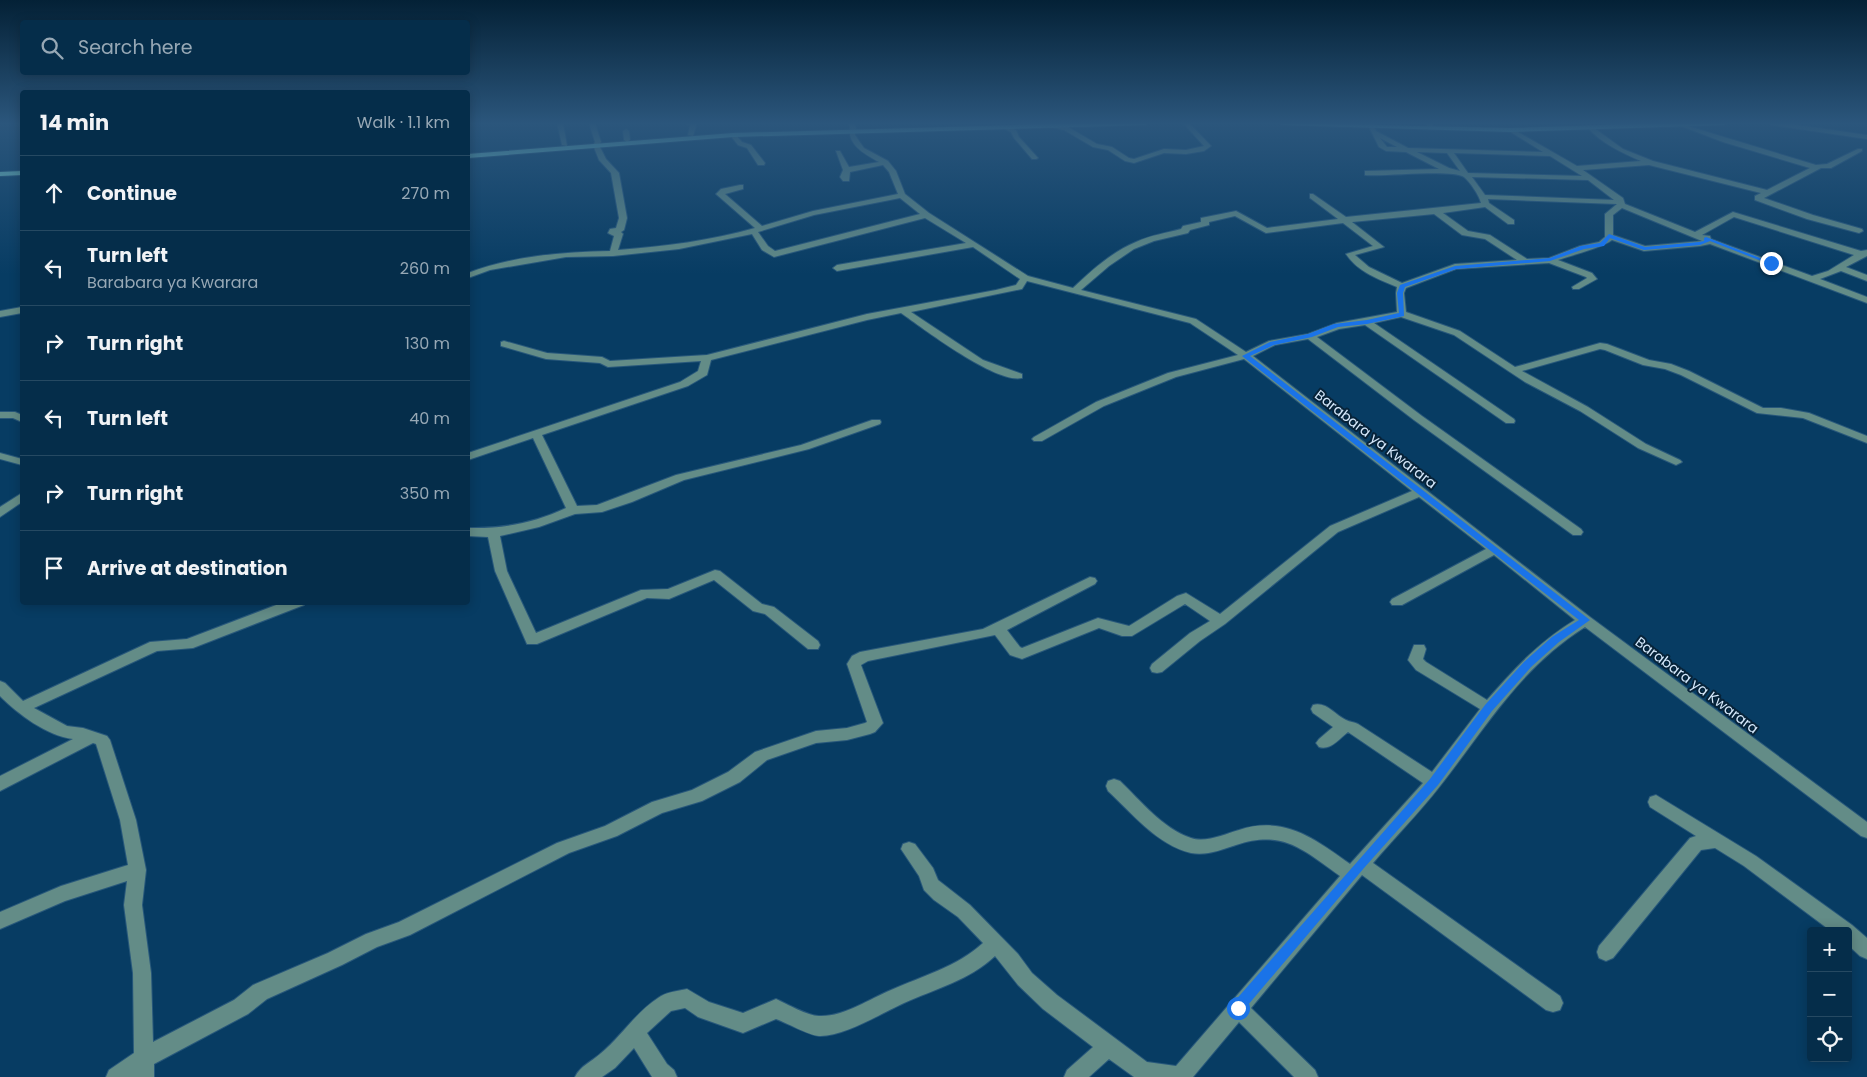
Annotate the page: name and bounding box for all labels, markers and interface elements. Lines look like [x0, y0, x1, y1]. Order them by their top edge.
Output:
search box [20, 20, 470, 75]
icon: search [38, 34, 66, 62]
text: Search here [78, 34, 192, 61]
text: 14 min [40, 108, 109, 137]
text: Walk · 1.1 km [357, 111, 450, 134]
icon: ahead [40, 179, 68, 207]
text: Continue [87, 180, 177, 207]
text: 270 m [401, 182, 450, 205]
text: Turn left [87, 242, 168, 269]
route end [1760, 252, 1783, 275]
icon: left [40, 254, 68, 282]
text: 260 m [400, 257, 450, 280]
text: Barabara ya Kwarara [87, 271, 258, 294]
icon: right [40, 329, 68, 357]
text: Turn right [87, 330, 183, 357]
text: 130 m [405, 332, 450, 355]
street label: Barabara ya Kwarara [1311, 385, 1441, 493]
icon: left [40, 404, 68, 432]
text: Turn left [87, 405, 168, 432]
text: 40 m [409, 407, 450, 430]
icon: right [40, 479, 68, 507]
text: Turn right [87, 480, 183, 507]
text: 350 m [400, 482, 450, 505]
icon: arrive [40, 554, 68, 582]
text: Arrive at destination [87, 555, 288, 582]
street label: Barabara ya Kwarara [1631, 632, 1763, 738]
map controls [1807, 927, 1852, 1062]
button: + [1807, 927, 1852, 972]
button: − [1807, 972, 1852, 1017]
route start [1227, 997, 1250, 1020]
button: locate [1807, 1017, 1852, 1062]

